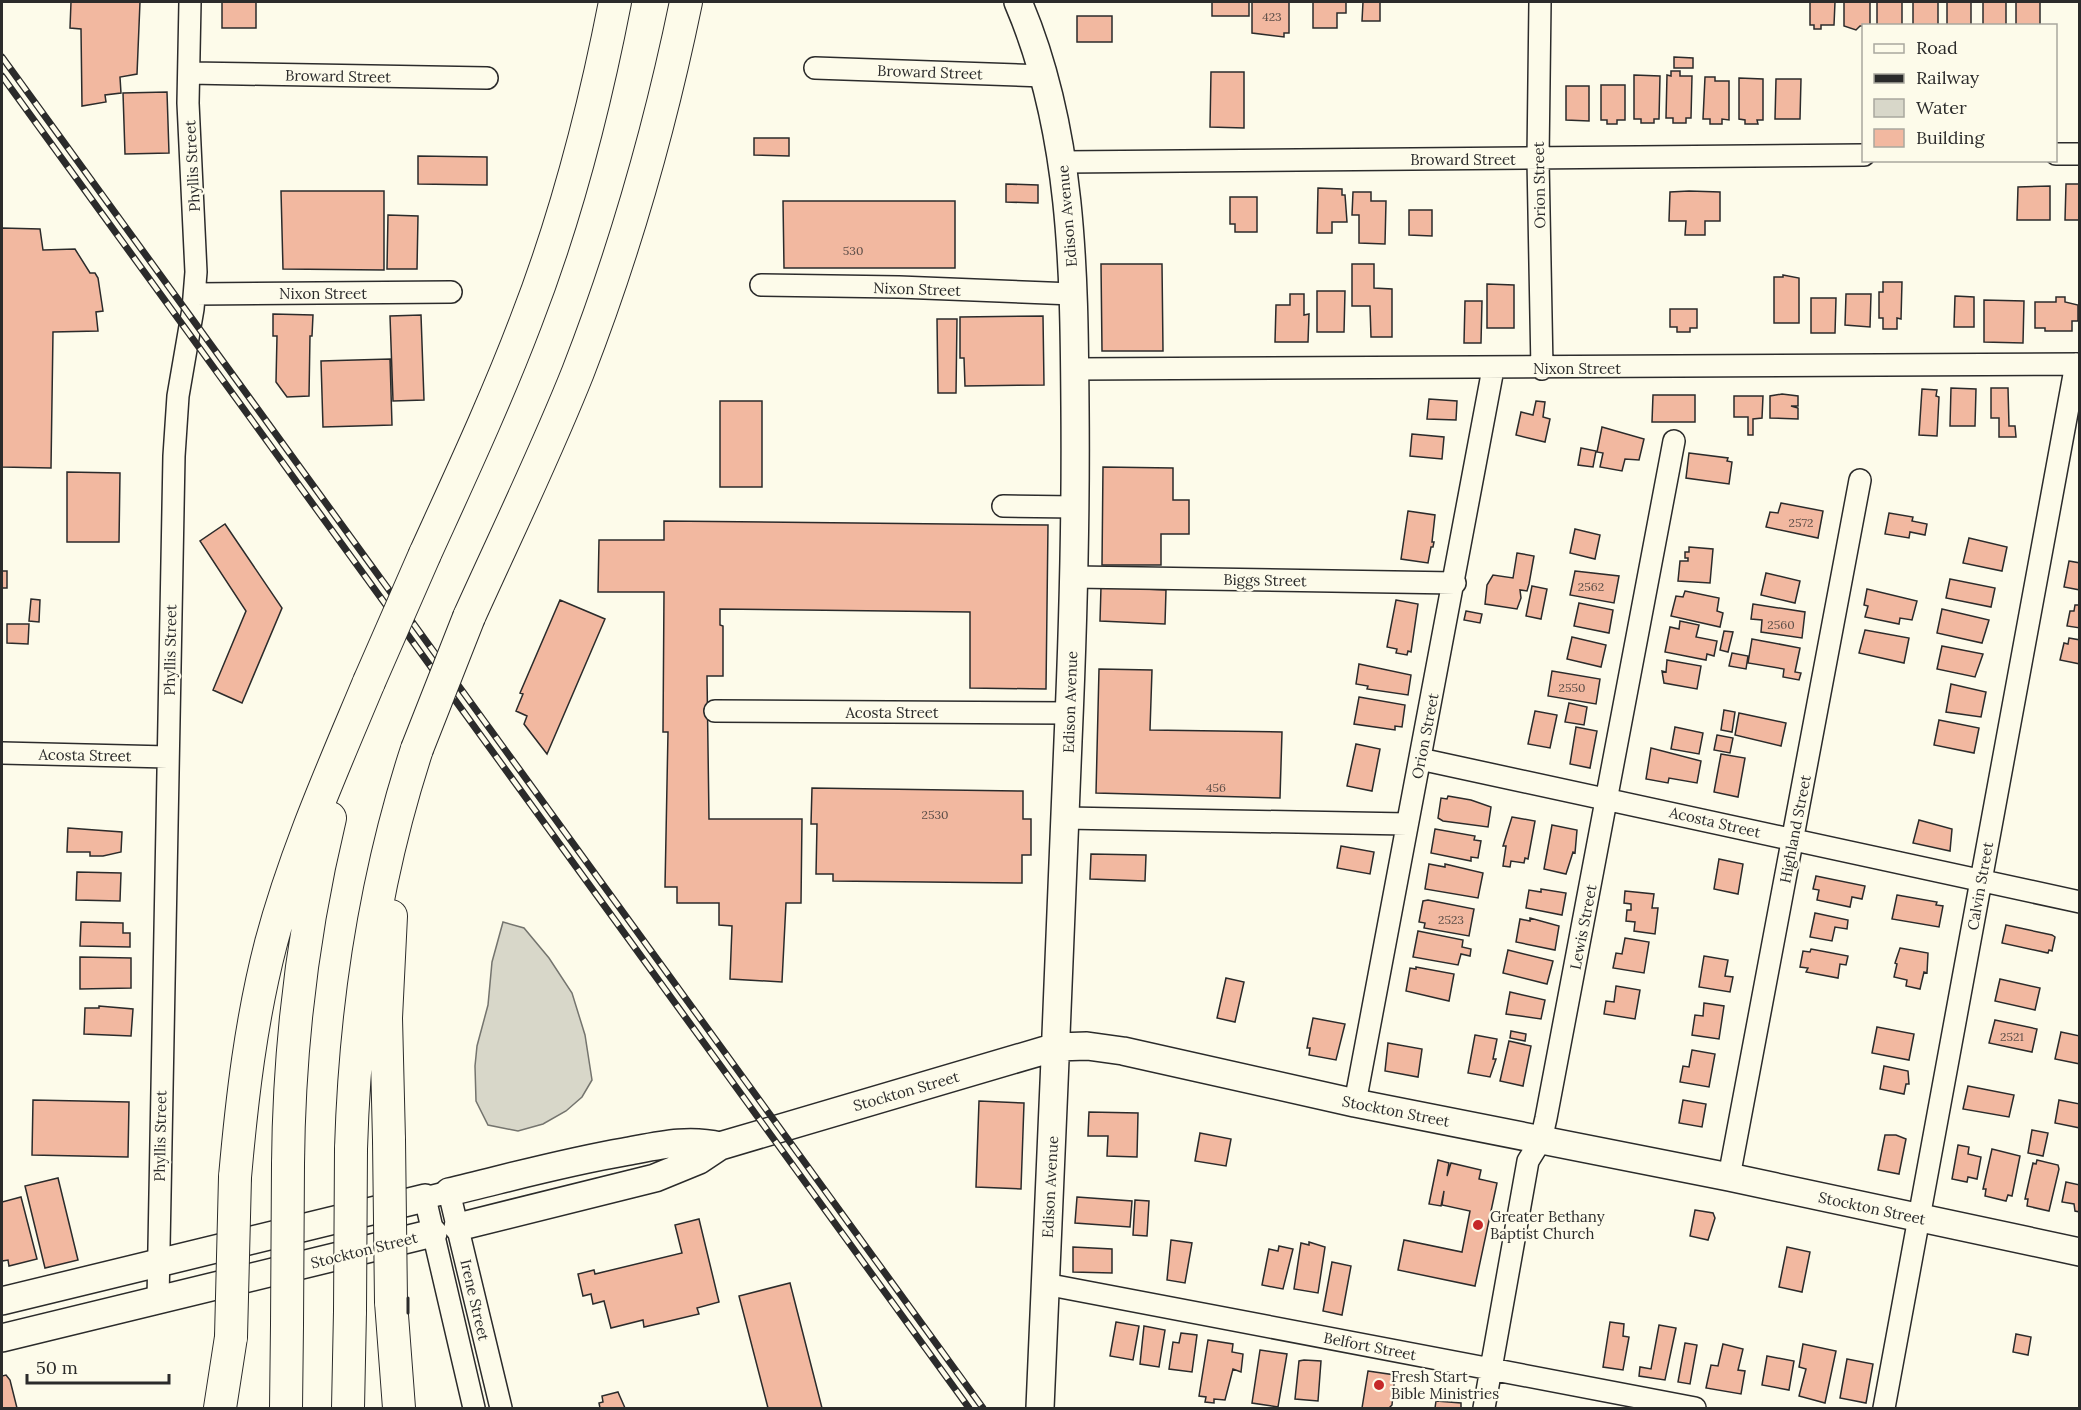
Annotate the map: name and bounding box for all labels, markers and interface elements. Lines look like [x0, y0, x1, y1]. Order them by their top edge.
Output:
house number: 423 [1262, 9, 1282, 24]
legend [1862, 24, 2057, 162]
text: Road [1916, 36, 1958, 59]
street label: Broward Street [877, 61, 983, 83]
street label: Broward Street [285, 66, 391, 86]
text: Railway [1916, 66, 1980, 89]
text: Water [1916, 96, 1967, 119]
street label: Phyllis Street [180, 120, 204, 212]
text: Building [1916, 126, 1986, 149]
street label: Orion Street [1529, 141, 1549, 229]
street label: Broward Street [1410, 150, 1516, 169]
street label: Edison Avenue [1053, 164, 1081, 268]
house number: 530 [843, 243, 863, 258]
street label: Nixon Street [873, 278, 961, 300]
street label: Nixon Street [279, 284, 367, 303]
street label: Nixon Street [1533, 359, 1621, 378]
house number: 2572 [1789, 515, 1813, 530]
street label: Biggs Street [1223, 570, 1307, 590]
house number: 2562 [1578, 579, 1604, 594]
street label: Phyllis Street [160, 604, 180, 696]
house number: 2560 [1767, 617, 1795, 632]
street label: Edison Avenue [1059, 651, 1081, 753]
house number: 2550 [1559, 680, 1585, 695]
street label: Orion Street [1407, 691, 1443, 781]
street label: Acosta Street [844, 703, 939, 722]
street label: Acosta Street [37, 745, 132, 765]
street label: Highland Street [1775, 773, 1815, 885]
house number: 456 [1206, 780, 1226, 795]
street label: Acosta Street [1667, 802, 1763, 842]
house number: 2530 [921, 807, 949, 822]
street label: Calvin Street [1963, 840, 1997, 932]
street label: Lewis Street [1565, 883, 1601, 971]
house number: 2523 [1438, 912, 1464, 927]
house number: 2521 [2000, 1029, 2024, 1044]
street label: Stockton Street [851, 1067, 961, 1115]
street label: Phyllis Street [150, 1090, 170, 1182]
street label: Stockton Street [1341, 1091, 1452, 1131]
street label: Edison Avenue [1038, 1135, 1062, 1239]
street label: Stockton Street [1817, 1187, 1928, 1229]
place label: Greater Bethany Baptist Church [1490, 1207, 1605, 1243]
marker: Greater Bethany Baptist Church [1471, 1218, 1485, 1232]
street label: Stockton Street [309, 1228, 419, 1272]
street label: Irene Street [456, 1257, 494, 1343]
street label: Belfort Street [1322, 1328, 1418, 1364]
scale bar [27, 1347, 170, 1385]
text: 50 m [36, 1356, 78, 1379]
place label: Fresh Start Bible Ministries [1391, 1367, 1499, 1403]
marker: Fresh Start Bible Ministries [1372, 1378, 1386, 1392]

